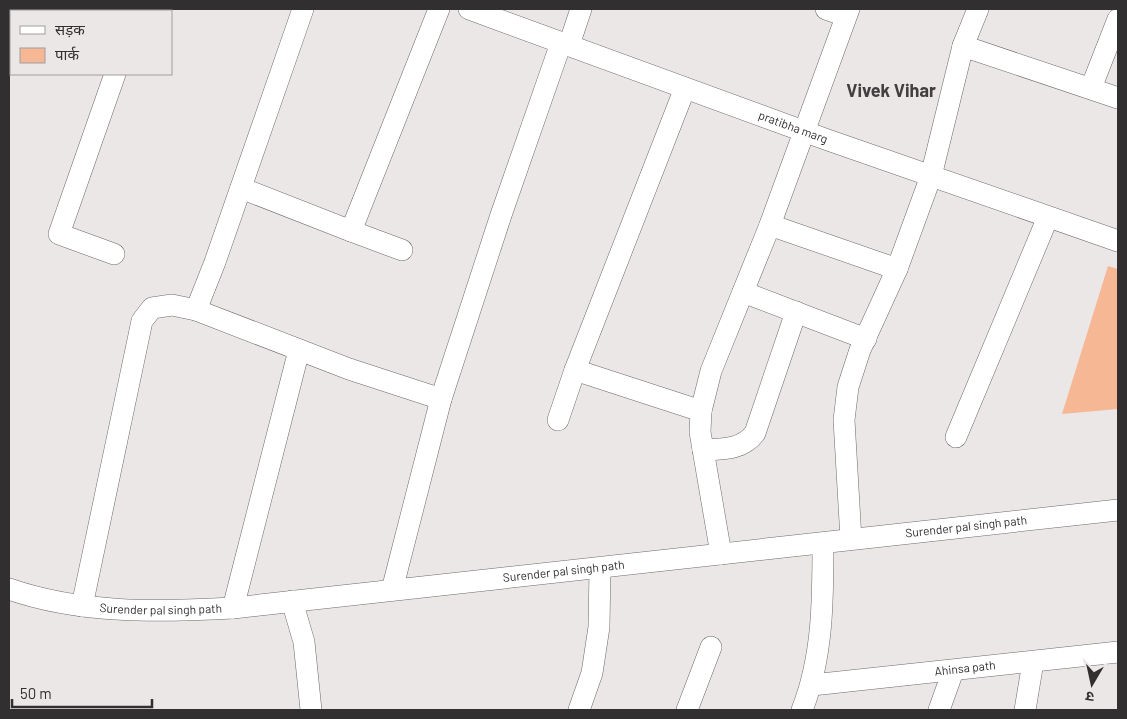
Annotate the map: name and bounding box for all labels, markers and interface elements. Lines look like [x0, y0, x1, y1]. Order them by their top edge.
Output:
legend [10, 10, 172, 75]
text: सड़क [55, 20, 85, 38]
text: पार्क [55, 45, 79, 63]
district label: Vivek Vihar [846, 79, 936, 101]
street label: pratibha marg [757, 107, 830, 145]
street label: Surender pal singh path [905, 512, 1028, 540]
street label: Surender pal singh path [502, 557, 625, 584]
street label: Surender pal singh path [99, 600, 222, 616]
street label: Ahinsa path [934, 657, 996, 678]
north arrow [1067, 659, 1117, 709]
scale bar [12, 676, 152, 708]
text: 50 m [20, 684, 52, 702]
text: उ [1084, 688, 1095, 706]

